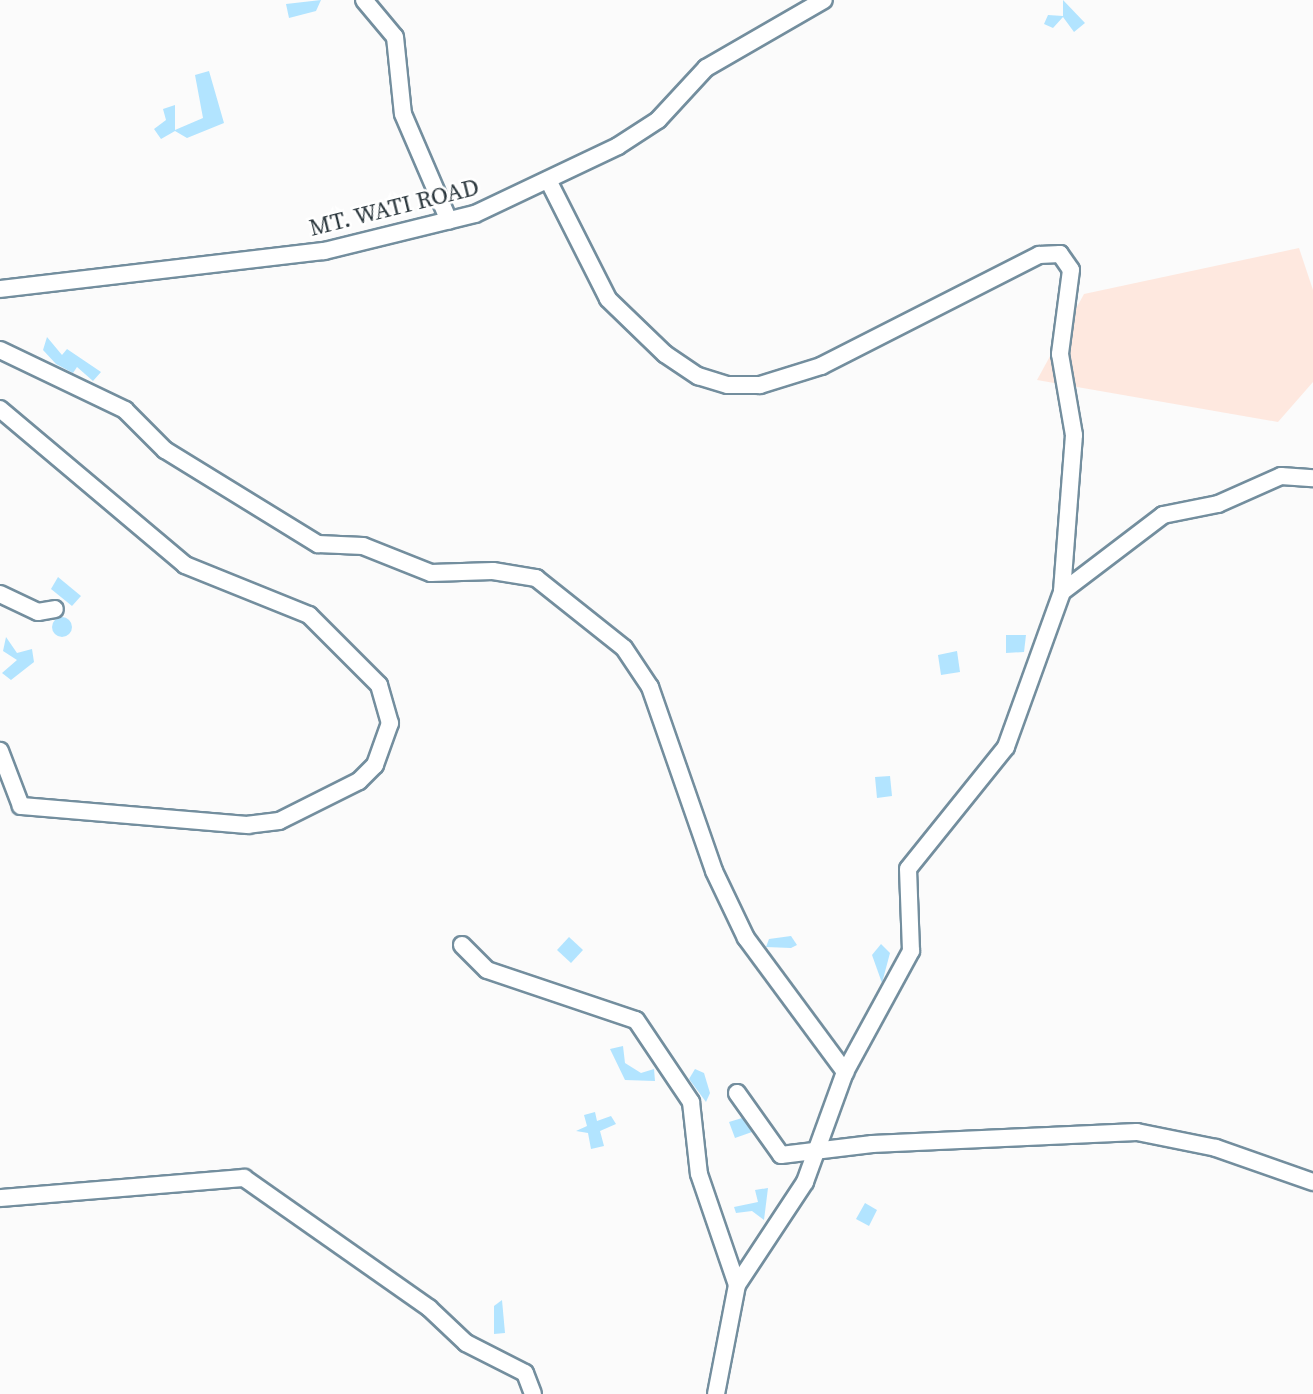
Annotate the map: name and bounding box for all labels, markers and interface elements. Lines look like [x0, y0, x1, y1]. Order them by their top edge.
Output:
street label: MT. WATI ROAD [306, 172, 482, 242]

